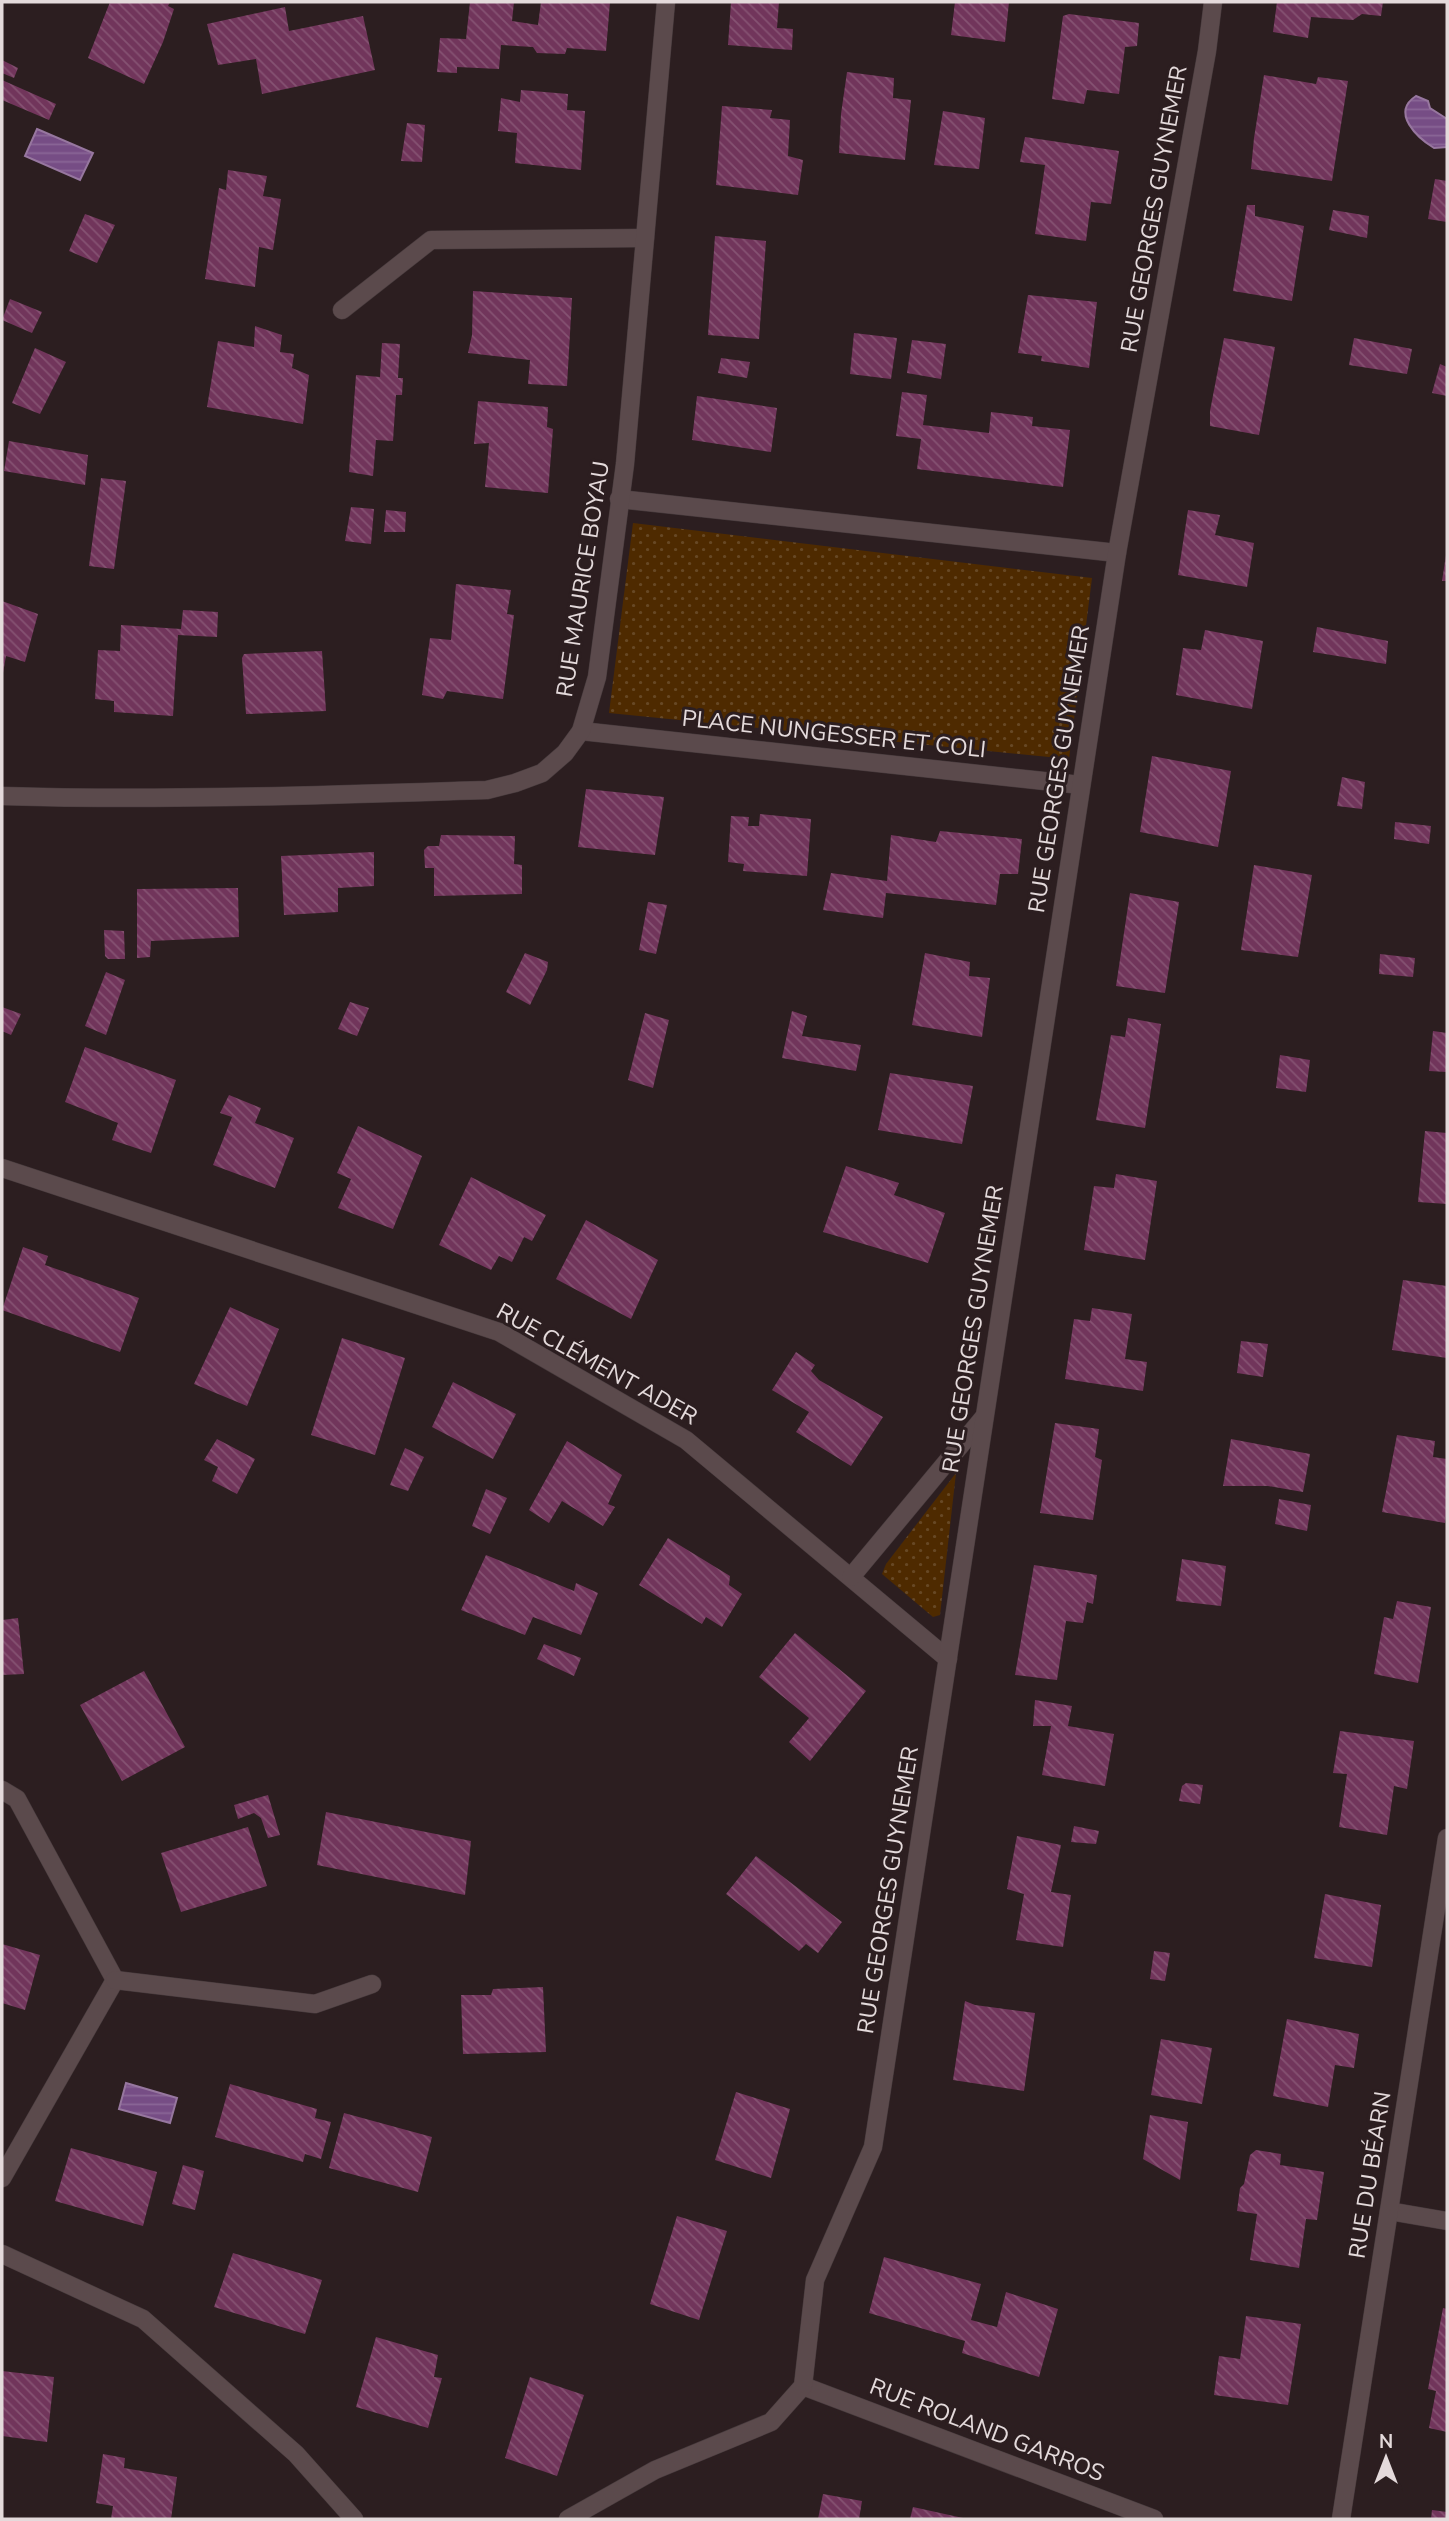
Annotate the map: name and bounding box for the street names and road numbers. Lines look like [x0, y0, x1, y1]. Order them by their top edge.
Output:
street label: RUE GEORGES GUYNEMER [1113, 63, 1195, 355]
street label: RUE MAURICE BOYAU [549, 459, 617, 699]
street label: RUE GEORGES GUYNEMER [1021, 623, 1097, 915]
street label: PLACE NUNGESSER ET COLI [681, 703, 987, 765]
street label: RUE GEORGES GUYNEMER [935, 1183, 1011, 1475]
street label: RUE CLÉMENT ADER [491, 1296, 703, 1432]
street label: RUE GEORGES GUYNEMER [850, 1744, 926, 2036]
street label: RUE DU BÉARN [1341, 2089, 1399, 2261]
street label: RUE ROLAND GARROS [865, 2371, 1109, 2489]

